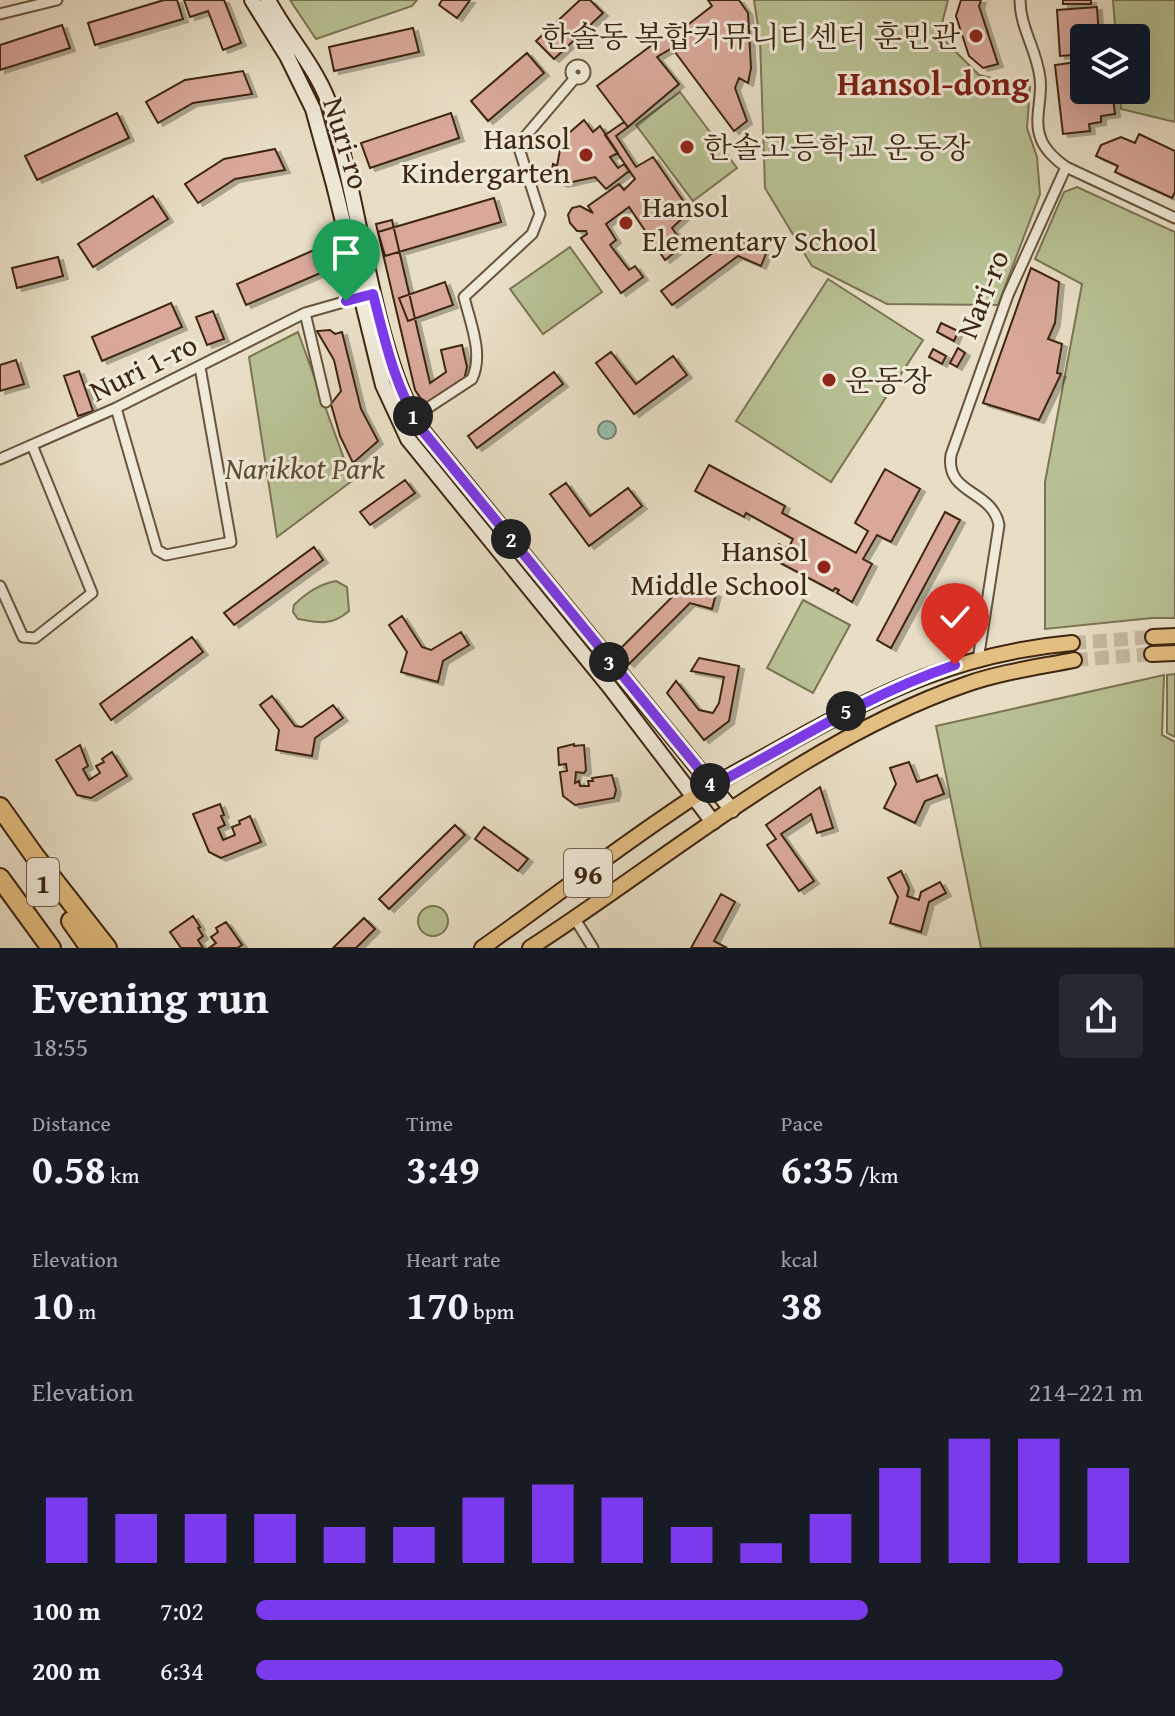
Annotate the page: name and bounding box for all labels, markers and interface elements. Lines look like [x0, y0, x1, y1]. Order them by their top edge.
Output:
place label: 한솔동 복합커뮤니티센터 훈민관 [541, 14, 961, 58]
map controls [1070, 24, 1150, 104]
button: layers [1070, 24, 1150, 104]
marker: 한솔동 복합커뮤니티센터 훈민관 [967, 27, 985, 45]
district label: Hansol-dong [837, 58, 1029, 107]
street label: Nuri-ro [312, 92, 382, 194]
place label: Hansol Kindergarten [402, 116, 570, 194]
place label: 한솔고등학교 운동장 [703, 125, 970, 169]
marker: 한솔고등학교 운동장 [678, 138, 696, 156]
marker: Hansol Kindergarten [577, 146, 595, 164]
place label: Hansol Elementary School [642, 184, 877, 262]
marker: Hansol Elementary School [617, 214, 635, 232]
pin [312, 219, 380, 301]
icon: arrive [324, 231, 368, 275]
street label: Nari-ro [944, 243, 1020, 345]
street label: Nuri 1-ro [82, 322, 204, 412]
place label: 운동장 [845, 358, 932, 402]
marker: 운동장 [820, 371, 838, 389]
pin: 1 [393, 396, 433, 436]
text: 1 [407, 400, 419, 432]
park label: Narikkot Park [224, 446, 385, 490]
pin: 2 [491, 519, 531, 559]
text: 2 [505, 523, 517, 555]
place label: Hansol Middle School [630, 528, 808, 606]
marker: Hansol Middle School [815, 558, 833, 576]
pin [921, 583, 989, 665]
icon: check [933, 595, 977, 639]
pin: 3 [589, 642, 629, 682]
text: 3 [603, 646, 615, 678]
pin: 5 [826, 691, 866, 731]
text: 5 [840, 695, 852, 727]
pin: 4 [690, 763, 730, 803]
text: 4 [704, 767, 716, 799]
road number: 96 [564, 849, 612, 897]
road number: 1 [27, 858, 59, 906]
text: Evening run [32, 965, 269, 1029]
button: share [1059, 974, 1143, 1058]
text: 18:55 [32, 1027, 88, 1066]
text: Distance [32, 1107, 111, 1139]
text: Time [406, 1107, 453, 1139]
text: Pace [781, 1107, 823, 1139]
text: 0.58 [32, 1139, 105, 1198]
text: 3:49 [406, 1139, 480, 1198]
text: 6:35 [781, 1139, 854, 1198]
text: km [105, 1159, 139, 1191]
text: /km [854, 1159, 899, 1191]
text: Elevation [32, 1243, 118, 1275]
text: Heart rate [406, 1243, 501, 1275]
text: kcal [781, 1243, 818, 1275]
text: 10 [32, 1275, 73, 1334]
text: 170 [406, 1275, 469, 1334]
text: 38 [781, 1275, 822, 1334]
text: m [73, 1295, 96, 1327]
text: bpm [469, 1295, 515, 1327]
text: Elevation [32, 1372, 134, 1411]
text: 214–221 m [1029, 1372, 1143, 1411]
text: 100 m [32, 1591, 100, 1630]
text: 7:02 [160, 1591, 204, 1630]
text: 200 m [32, 1651, 100, 1690]
text: 6:34 [160, 1651, 204, 1690]

